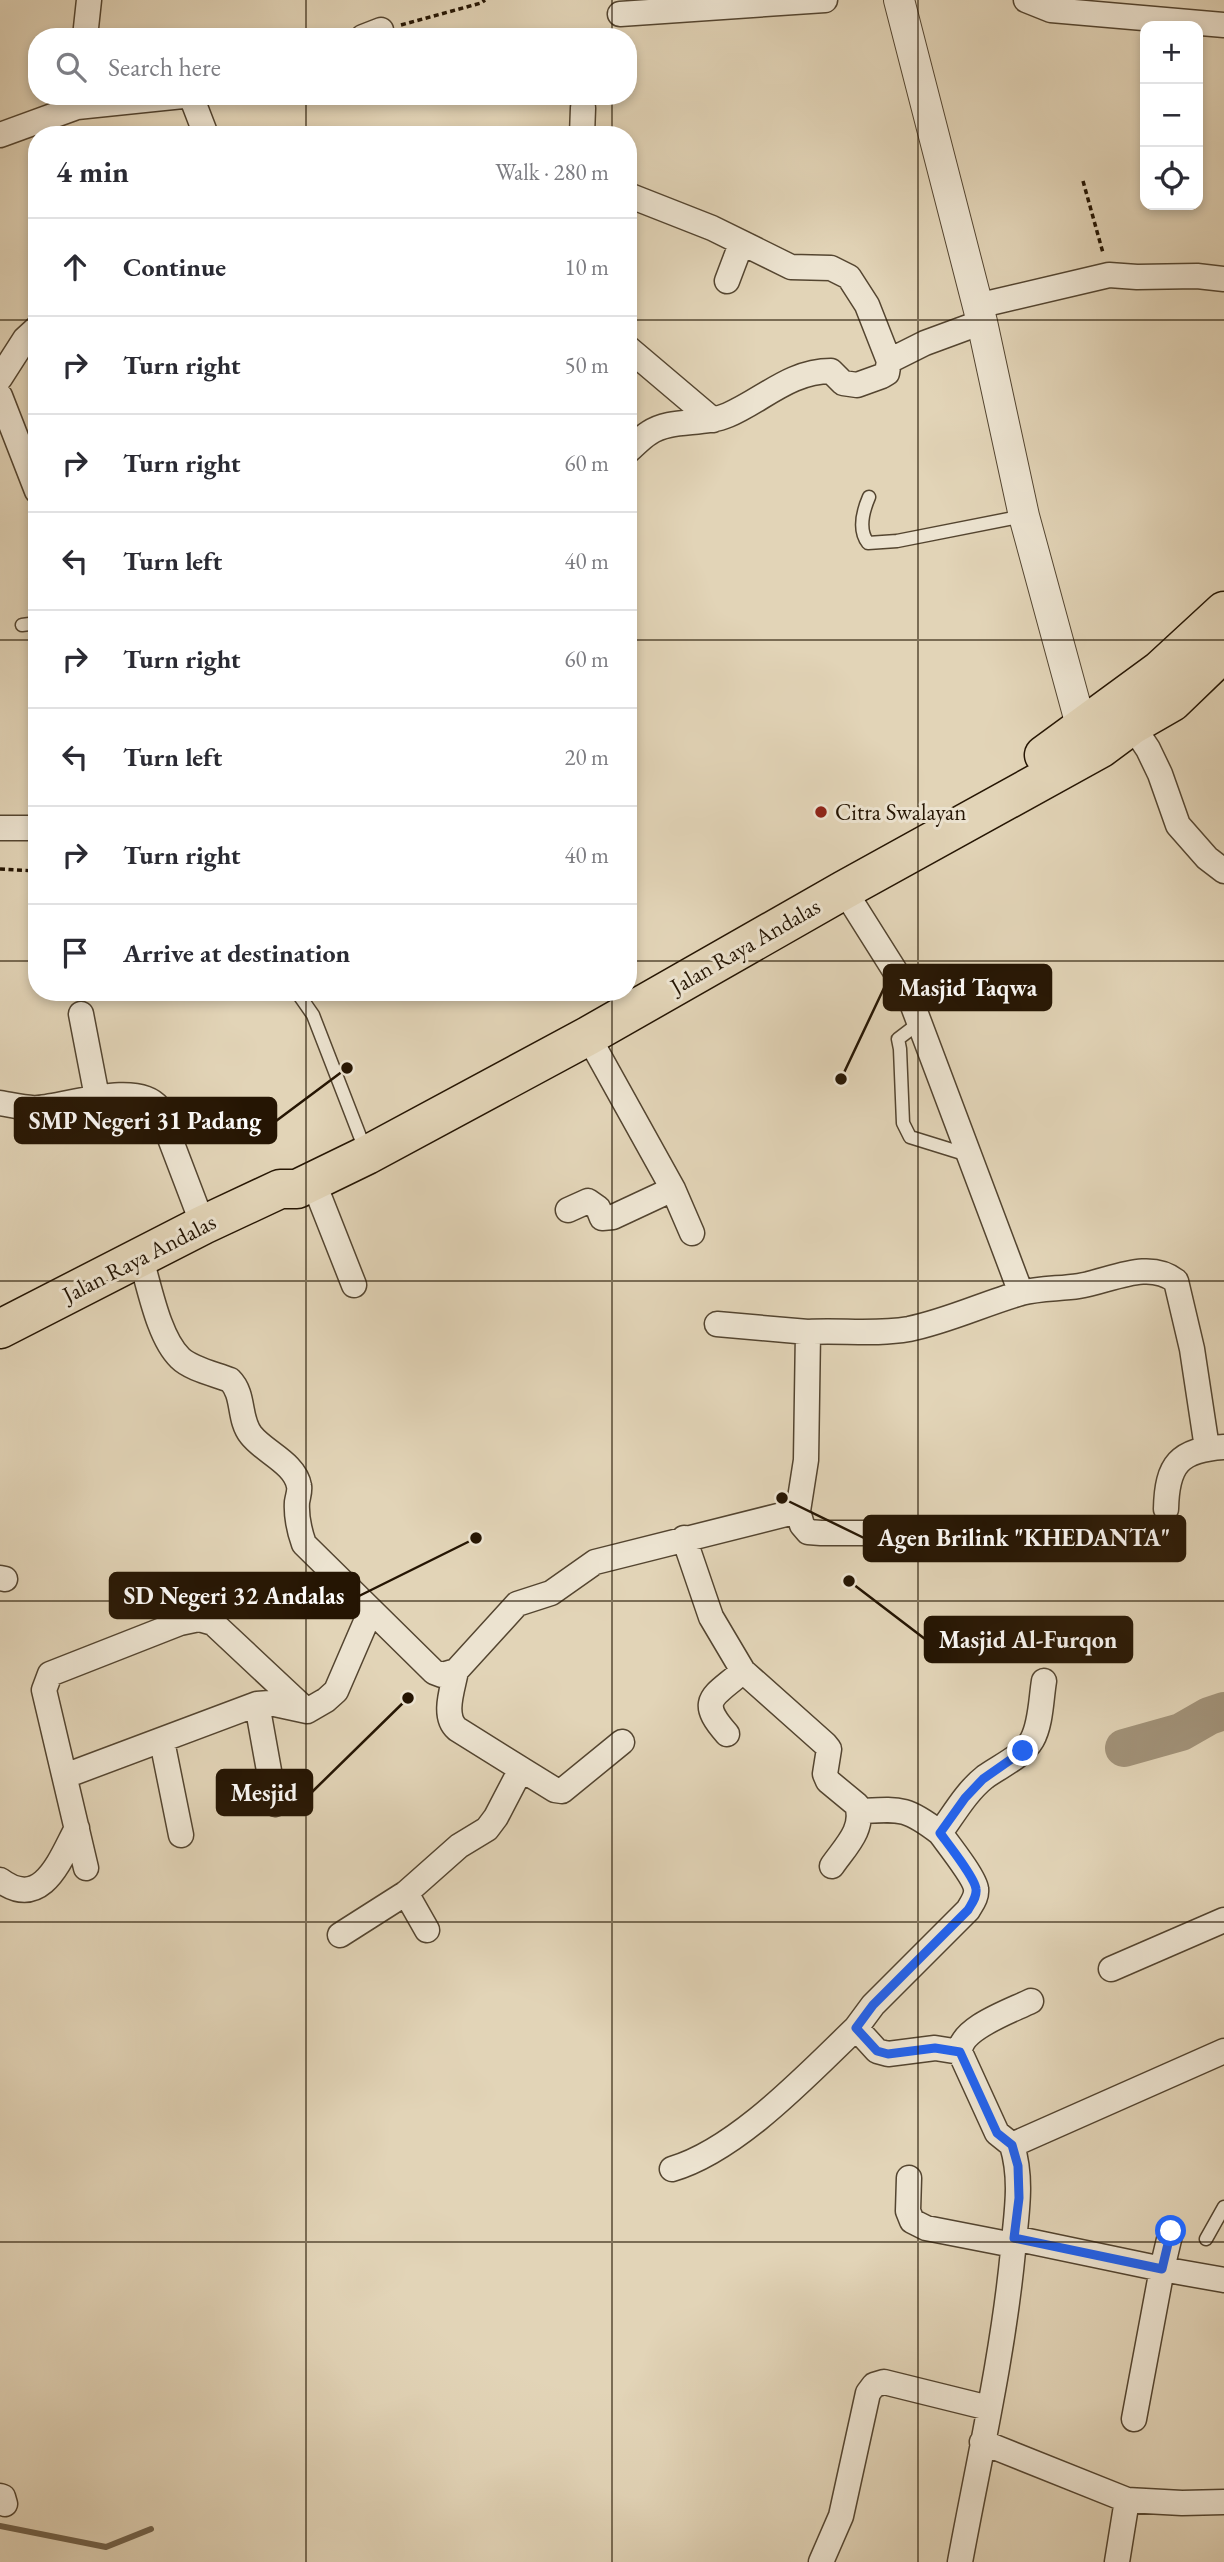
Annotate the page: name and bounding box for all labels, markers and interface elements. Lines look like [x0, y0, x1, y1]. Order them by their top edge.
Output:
map controls [1140, 21, 1203, 210]
button: + [1140, 21, 1203, 84]
search box [28, 28, 637, 105]
icon: search [52, 48, 90, 86]
text: Search here [108, 50, 221, 84]
button: − [1140, 84, 1203, 147]
button: locate [1140, 147, 1203, 210]
text: 4 min [56, 152, 129, 191]
text: Walk · 280 m [495, 157, 609, 187]
icon: ahead [56, 248, 94, 286]
text: Continue [123, 250, 226, 284]
text: 10 m [564, 252, 609, 282]
icon: right [56, 346, 94, 384]
text: Turn right [123, 348, 241, 382]
text: 50 m [564, 350, 609, 380]
icon: right [56, 444, 94, 482]
text: Turn right [123, 446, 241, 480]
text: 60 m [564, 448, 609, 478]
icon: left [56, 542, 94, 580]
text: Turn left [123, 544, 222, 578]
text: 40 m [564, 546, 609, 576]
icon: right [56, 640, 94, 678]
text: Turn right [123, 642, 241, 676]
text: 60 m [564, 644, 609, 674]
icon: left [56, 738, 94, 776]
text: Turn left [123, 740, 222, 774]
text: 20 m [564, 742, 609, 772]
place label: Citra Swalayan [835, 797, 966, 827]
marker: Citra Swalayan [813, 804, 829, 820]
icon: right [56, 836, 94, 874]
text: Turn right [123, 838, 241, 872]
text: 40 m [564, 840, 609, 870]
street label: Jalan Raya Andalas [663, 891, 825, 1002]
icon: arrive [56, 934, 94, 972]
text: Arrive at destination [123, 936, 350, 970]
callout: Masjid Taqwa [884, 965, 1051, 1010]
text: Masjid Taqwa [899, 972, 1038, 1004]
callout: SMP Negeri 31 Padang [15, 1098, 276, 1143]
text: SMP Negeri 31 Padang [29, 1105, 262, 1137]
street label: Jalan Raya Andalas [55, 1206, 221, 1310]
callout: Agen Brilink "KHEDANTA" [864, 1516, 1185, 1561]
text: Agen Brilink "KHEDANTA" [877, 1522, 1170, 1554]
callout: SD Negeri 32 Andalas [110, 1573, 359, 1618]
text: SD Negeri 32 Andalas [124, 1580, 345, 1612]
callout: Masjid Al-Furqon [925, 1617, 1132, 1662]
text: Masjid Al-Furqon [939, 1624, 1118, 1656]
route end [1007, 1735, 1038, 1766]
callout: Mesjid [217, 1770, 312, 1815]
text: Mesjid [231, 1777, 298, 1809]
route start [1155, 2215, 1186, 2246]

